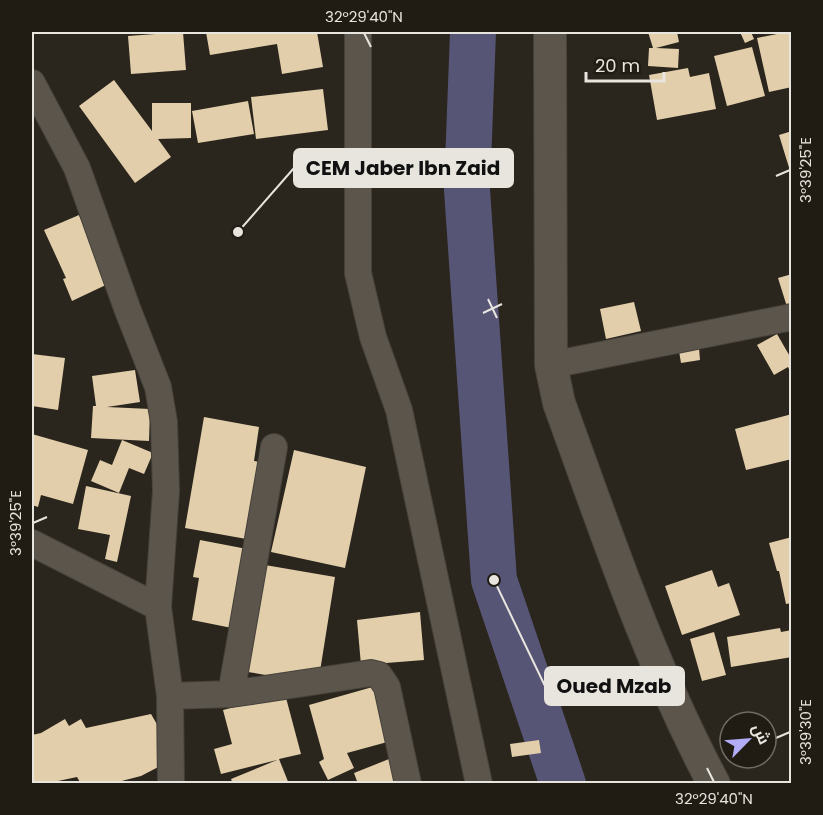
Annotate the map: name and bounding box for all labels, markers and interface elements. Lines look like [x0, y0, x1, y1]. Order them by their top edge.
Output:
text: 32°29'40"N [325, 6, 403, 27]
scale bar [586, 45, 664, 83]
text: 20 m [595, 53, 640, 78]
text: 3°39'25"E [795, 137, 816, 203]
callout: CEM Jaber Ibn Zaid [294, 149, 513, 187]
text: CEM Jaber Ibn Zaid [306, 154, 500, 182]
text: 3°39'25"E [5, 490, 26, 556]
callout: Oued Mzab [545, 667, 684, 705]
text: Oued Mzab [557, 672, 672, 700]
text: 3°39'30"E [795, 699, 816, 765]
north arrow [718, 710, 778, 770]
text: ش [746, 720, 776, 748]
text: 32°29'40"N [675, 788, 753, 809]

